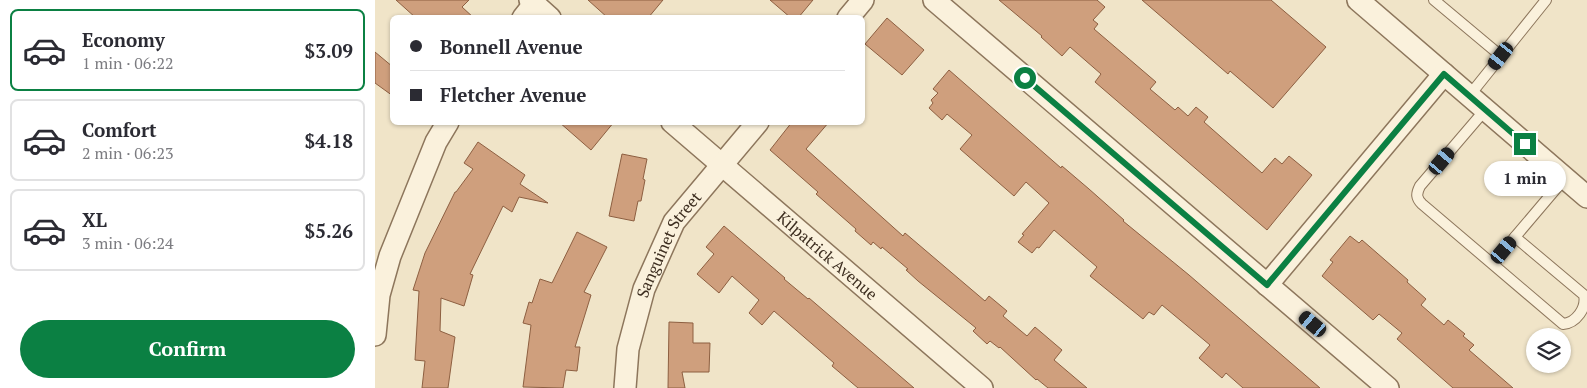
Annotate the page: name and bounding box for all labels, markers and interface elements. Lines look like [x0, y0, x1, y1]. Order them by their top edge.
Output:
text: Economy [82, 27, 165, 52]
icon: car [22, 28, 67, 73]
text: Bonnell Avenue [440, 34, 583, 59]
text: $3.09 [304, 38, 353, 63]
car [1485, 40, 1516, 72]
text: 1 min · 06:22 [82, 52, 174, 74]
route start [1014, 67, 1036, 89]
text: Fletcher Avenue [440, 82, 587, 107]
text: Comfort [82, 117, 157, 142]
icon: car [22, 118, 67, 163]
text: $4.18 [304, 128, 353, 153]
route end [1514, 133, 1536, 155]
text: 2 min · 06:23 [82, 142, 174, 164]
car [1426, 145, 1457, 177]
callout: 1 min [1484, 162, 1566, 196]
text: 1 min [1503, 167, 1547, 189]
street label: Sanguinet Street [631, 187, 706, 300]
street label: Kilpatrick Avenue [773, 206, 882, 305]
text: XL [82, 207, 107, 232]
icon: car [22, 208, 67, 253]
text: $5.26 [304, 218, 353, 243]
text: 3 min · 06:24 [82, 232, 174, 254]
car [1488, 234, 1519, 266]
car [1296, 309, 1329, 339]
button: Confirm [20, 320, 355, 378]
map controls [1526, 328, 1571, 373]
button: layers [1526, 328, 1571, 373]

